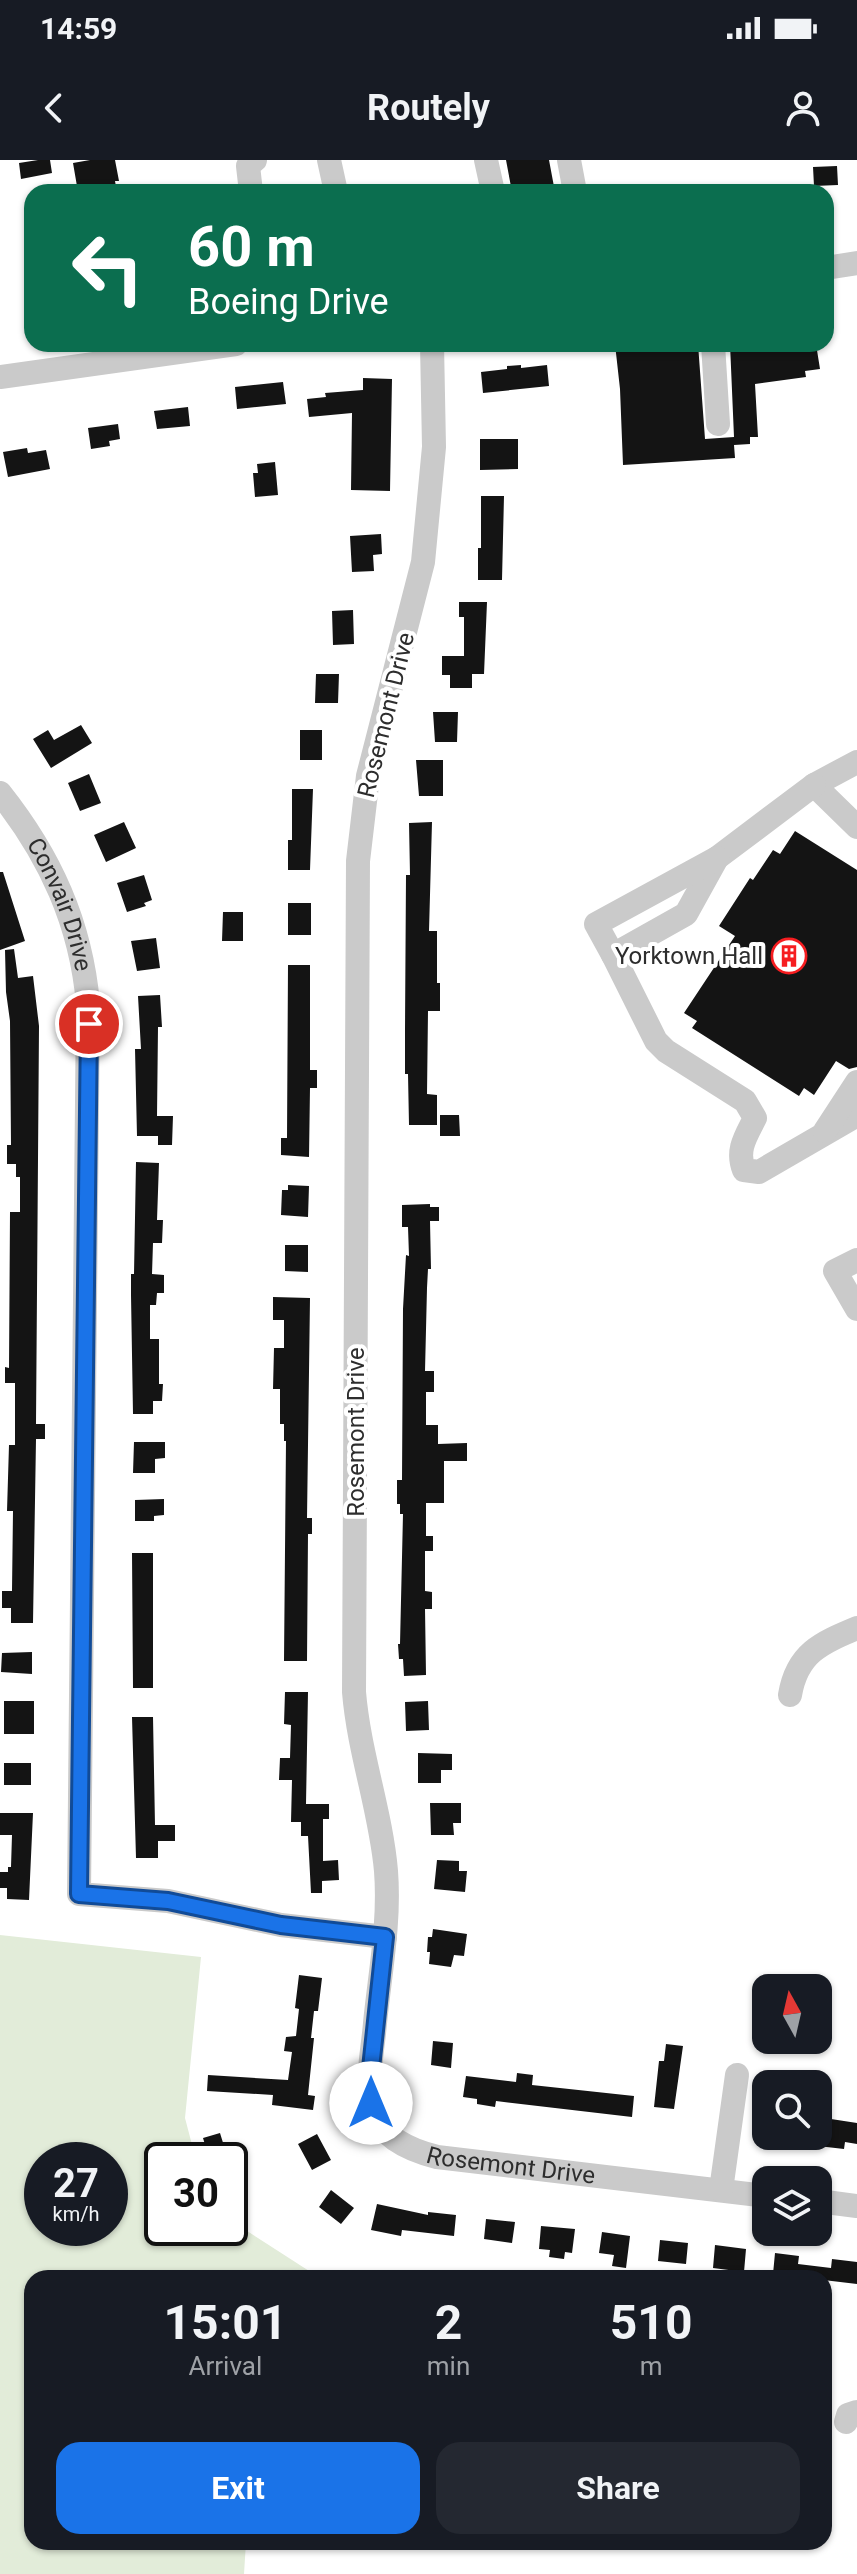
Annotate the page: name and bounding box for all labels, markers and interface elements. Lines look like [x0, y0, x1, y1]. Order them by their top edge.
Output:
text: 14:59 [40, 11, 117, 46]
icon: back [32, 86, 76, 130]
icon: person [781, 86, 825, 130]
text: Routely [367, 87, 490, 129]
text: 60 m [188, 214, 315, 280]
icon: left [56, 216, 160, 320]
text: Boeing Drive [188, 281, 389, 323]
street label: Rosemont Drive [352, 629, 420, 801]
street label: Convair Drive [21, 833, 97, 973]
building icon: Yorktown Hall [770, 937, 808, 975]
place label: Yorktown Hall [615, 942, 763, 970]
pin [55, 990, 123, 1058]
icon: arrive [67, 1002, 111, 1046]
street label: Rosemont Drive [342, 1347, 370, 1517]
north arrow [752, 1974, 832, 2054]
map controls [752, 1974, 832, 2246]
position arrow [329, 2061, 413, 2145]
button: search [752, 2070, 832, 2150]
street label: Rosemont Drive [424, 2141, 597, 2190]
speed limit sign: 30 [144, 2142, 248, 2246]
text: 27 [53, 2160, 99, 2207]
button: layers [752, 2166, 832, 2246]
text: km/h [53, 2202, 99, 2226]
text: 15:01 [164, 2294, 287, 2351]
text: 2 [435, 2294, 462, 2351]
text: 510 [610, 2294, 692, 2351]
text: Arrival [189, 2351, 262, 2381]
text: min [427, 2351, 470, 2381]
text: m [640, 2351, 663, 2381]
button: Exit [56, 2442, 420, 2534]
button: Share [436, 2442, 800, 2534]

